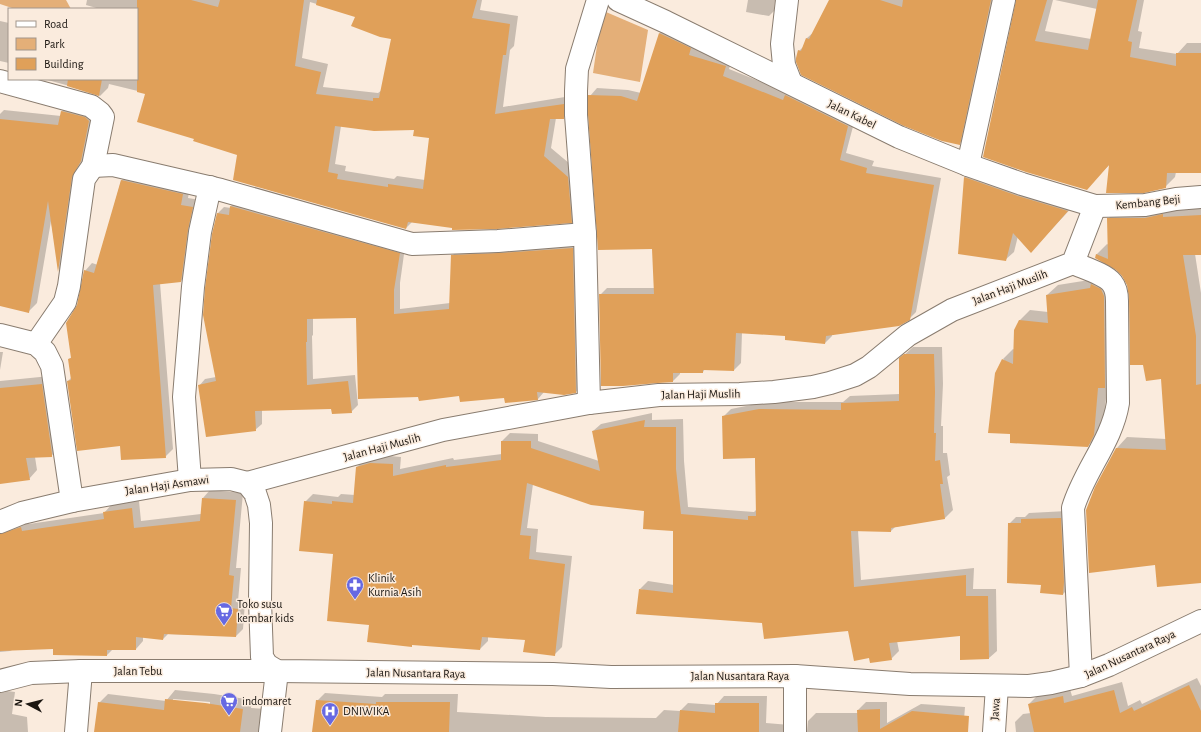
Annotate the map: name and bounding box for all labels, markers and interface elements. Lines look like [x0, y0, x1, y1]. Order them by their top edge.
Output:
legend [8, 8, 138, 80]
text: Road [44, 18, 68, 30]
text: Park [44, 38, 65, 50]
text: Building [44, 58, 84, 70]
street label: Jalan Kabel [826, 97, 878, 131]
street label: Kembang Beji [1115, 193, 1181, 212]
street label: Jalan Haji Muslih [971, 267, 1049, 308]
street label: Jalan Haji Muslih [661, 387, 741, 402]
street label: Jalan Haji Muslih [342, 431, 422, 464]
street label: Jalan Haji Asmawi [124, 473, 210, 498]
place label: Klinik Kurnia Asih [368, 572, 421, 598]
pharmacy icon: Klinik Kurnia Asih [345, 575, 365, 600]
place label: Toko susu kembar kids [237, 598, 294, 624]
supermarket icon: Toko susu kembar kids [214, 601, 234, 626]
street label: Jalan Nusantara Raya [1083, 628, 1178, 681]
street label: Jalan Tebu [114, 665, 162, 677]
street label: Jalan Nusantara Raya [367, 666, 466, 681]
street label: Jalan Nusantara Raya [691, 670, 790, 683]
north arrow [8, 684, 48, 724]
supermarket icon: indomaret [219, 691, 239, 716]
place label: indomaret [242, 695, 292, 707]
street label: Jawa [988, 697, 1002, 721]
text: N [13, 698, 24, 707]
hospital icon: DNIWIKA [320, 701, 340, 726]
place label: DNIWIKA [343, 705, 389, 717]

